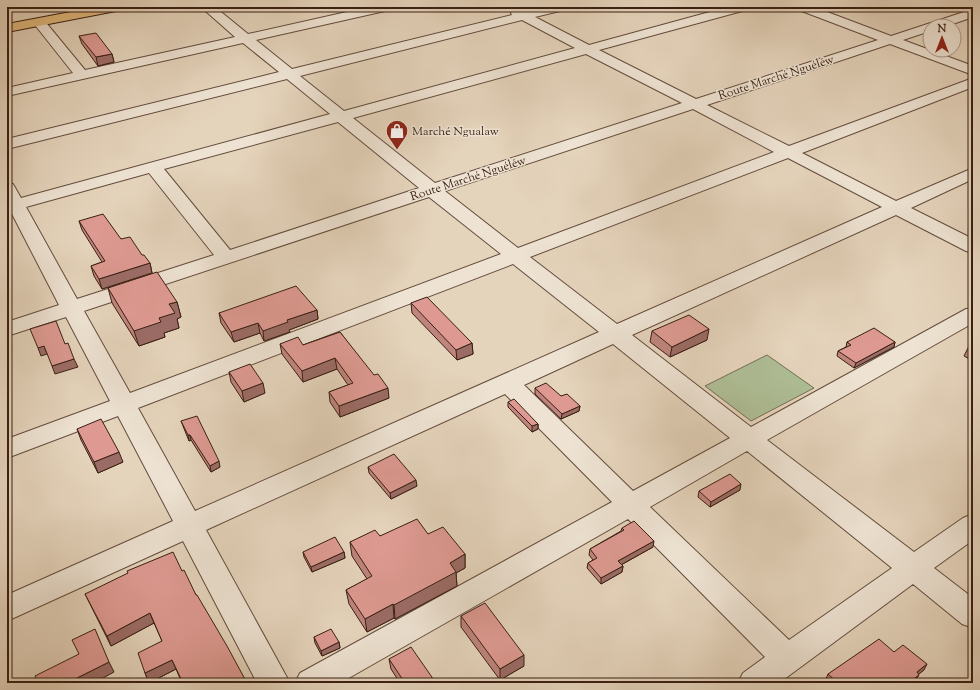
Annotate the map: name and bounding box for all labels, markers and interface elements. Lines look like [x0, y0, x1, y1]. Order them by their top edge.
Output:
north arrow [922, 18, 962, 58]
text: N [937, 21, 947, 37]
street label: Route Marché Nguéléw [716, 51, 836, 105]
shop icon: Marché Ngualaw [384, 118, 410, 151]
place label: Marché Ngualaw [412, 123, 499, 141]
street label: Route Marché Nguéléw [408, 152, 528, 206]

